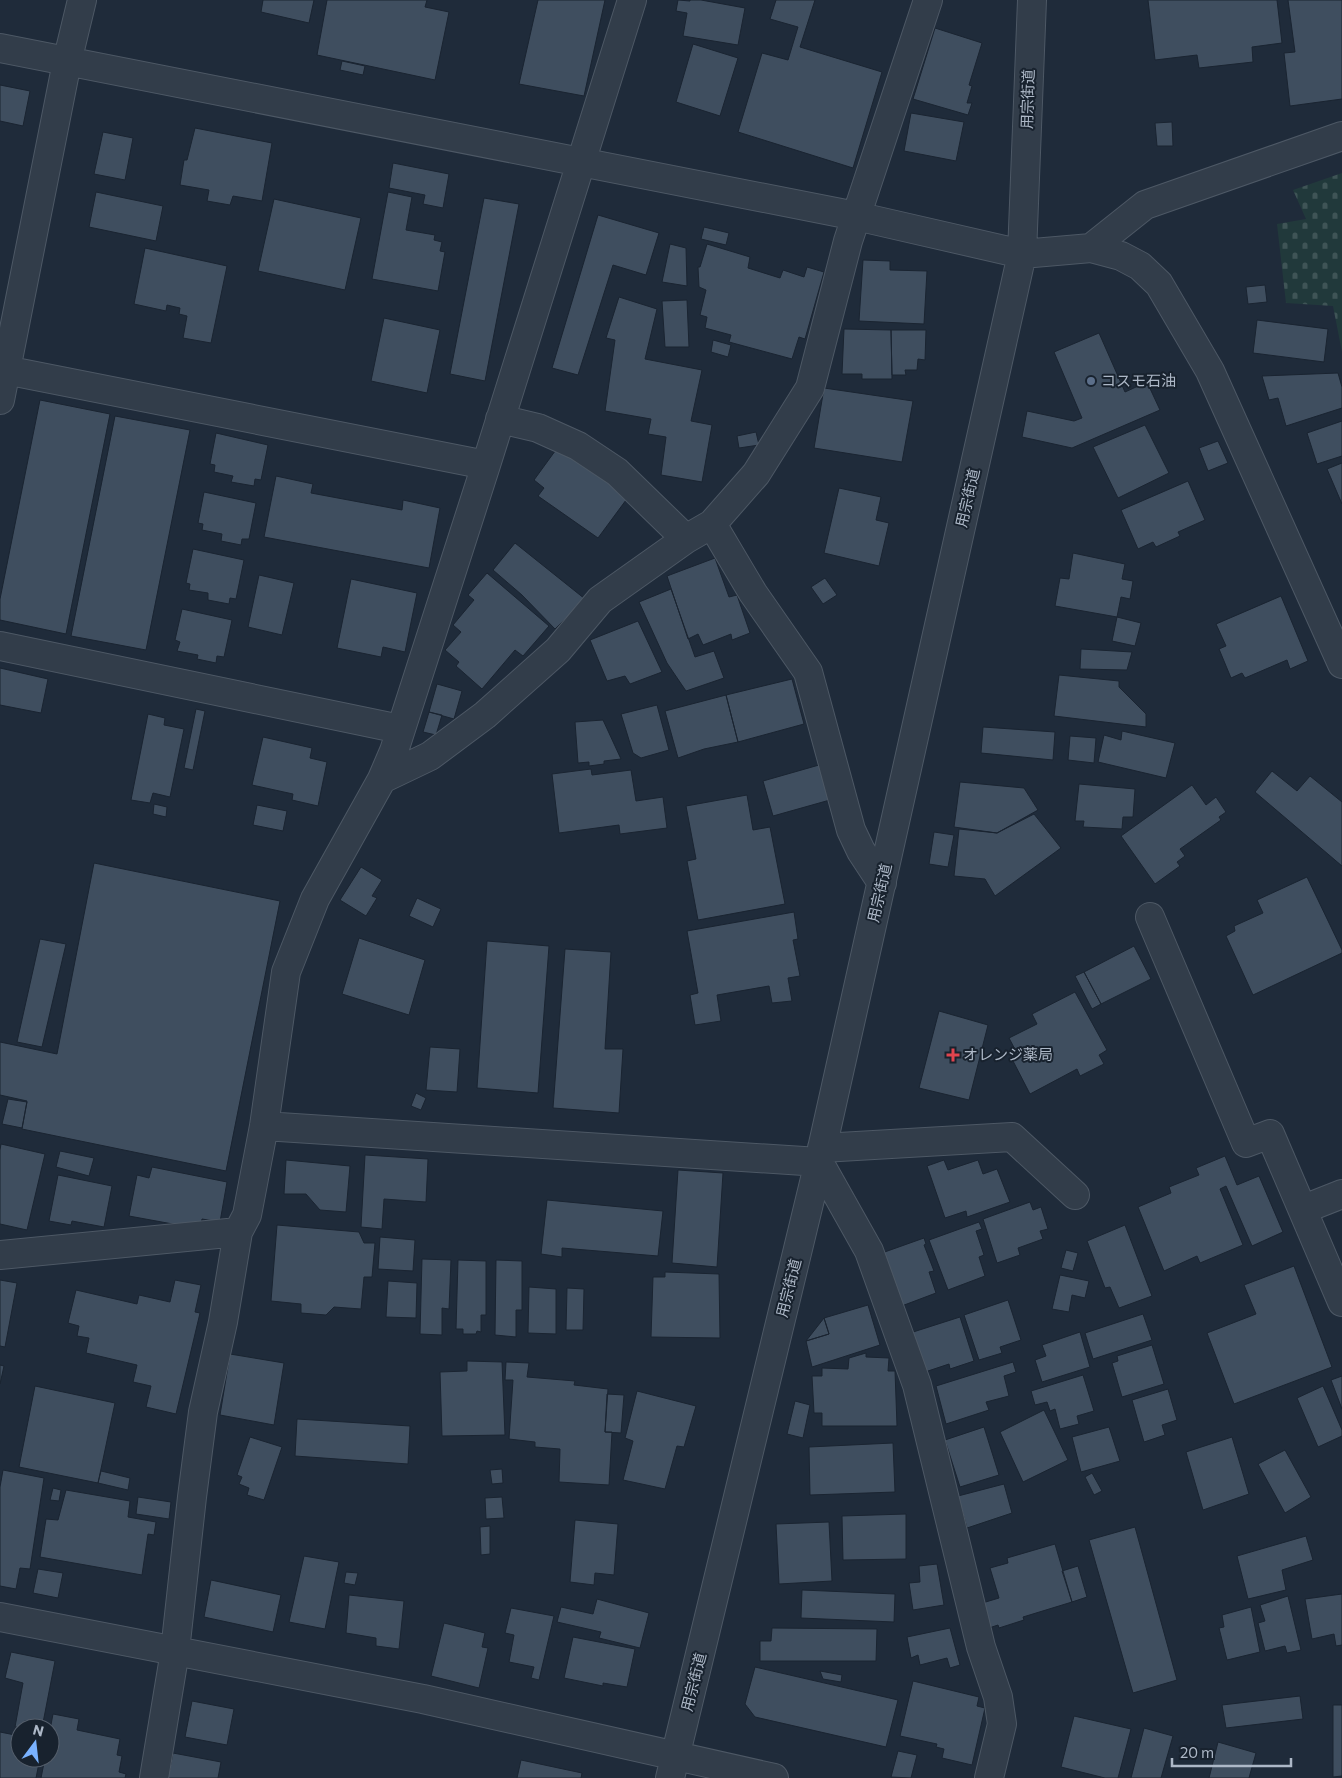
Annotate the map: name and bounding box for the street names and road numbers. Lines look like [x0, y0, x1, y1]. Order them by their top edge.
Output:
street label: 用宗街道 [1017, 69, 1037, 129]
street label: 用宗街道 [952, 467, 983, 529]
street label: 用宗街道 [864, 862, 895, 924]
street label: 用宗街道 [772, 1256, 804, 1319]
street label: 用宗街道 [677, 1650, 709, 1713]

